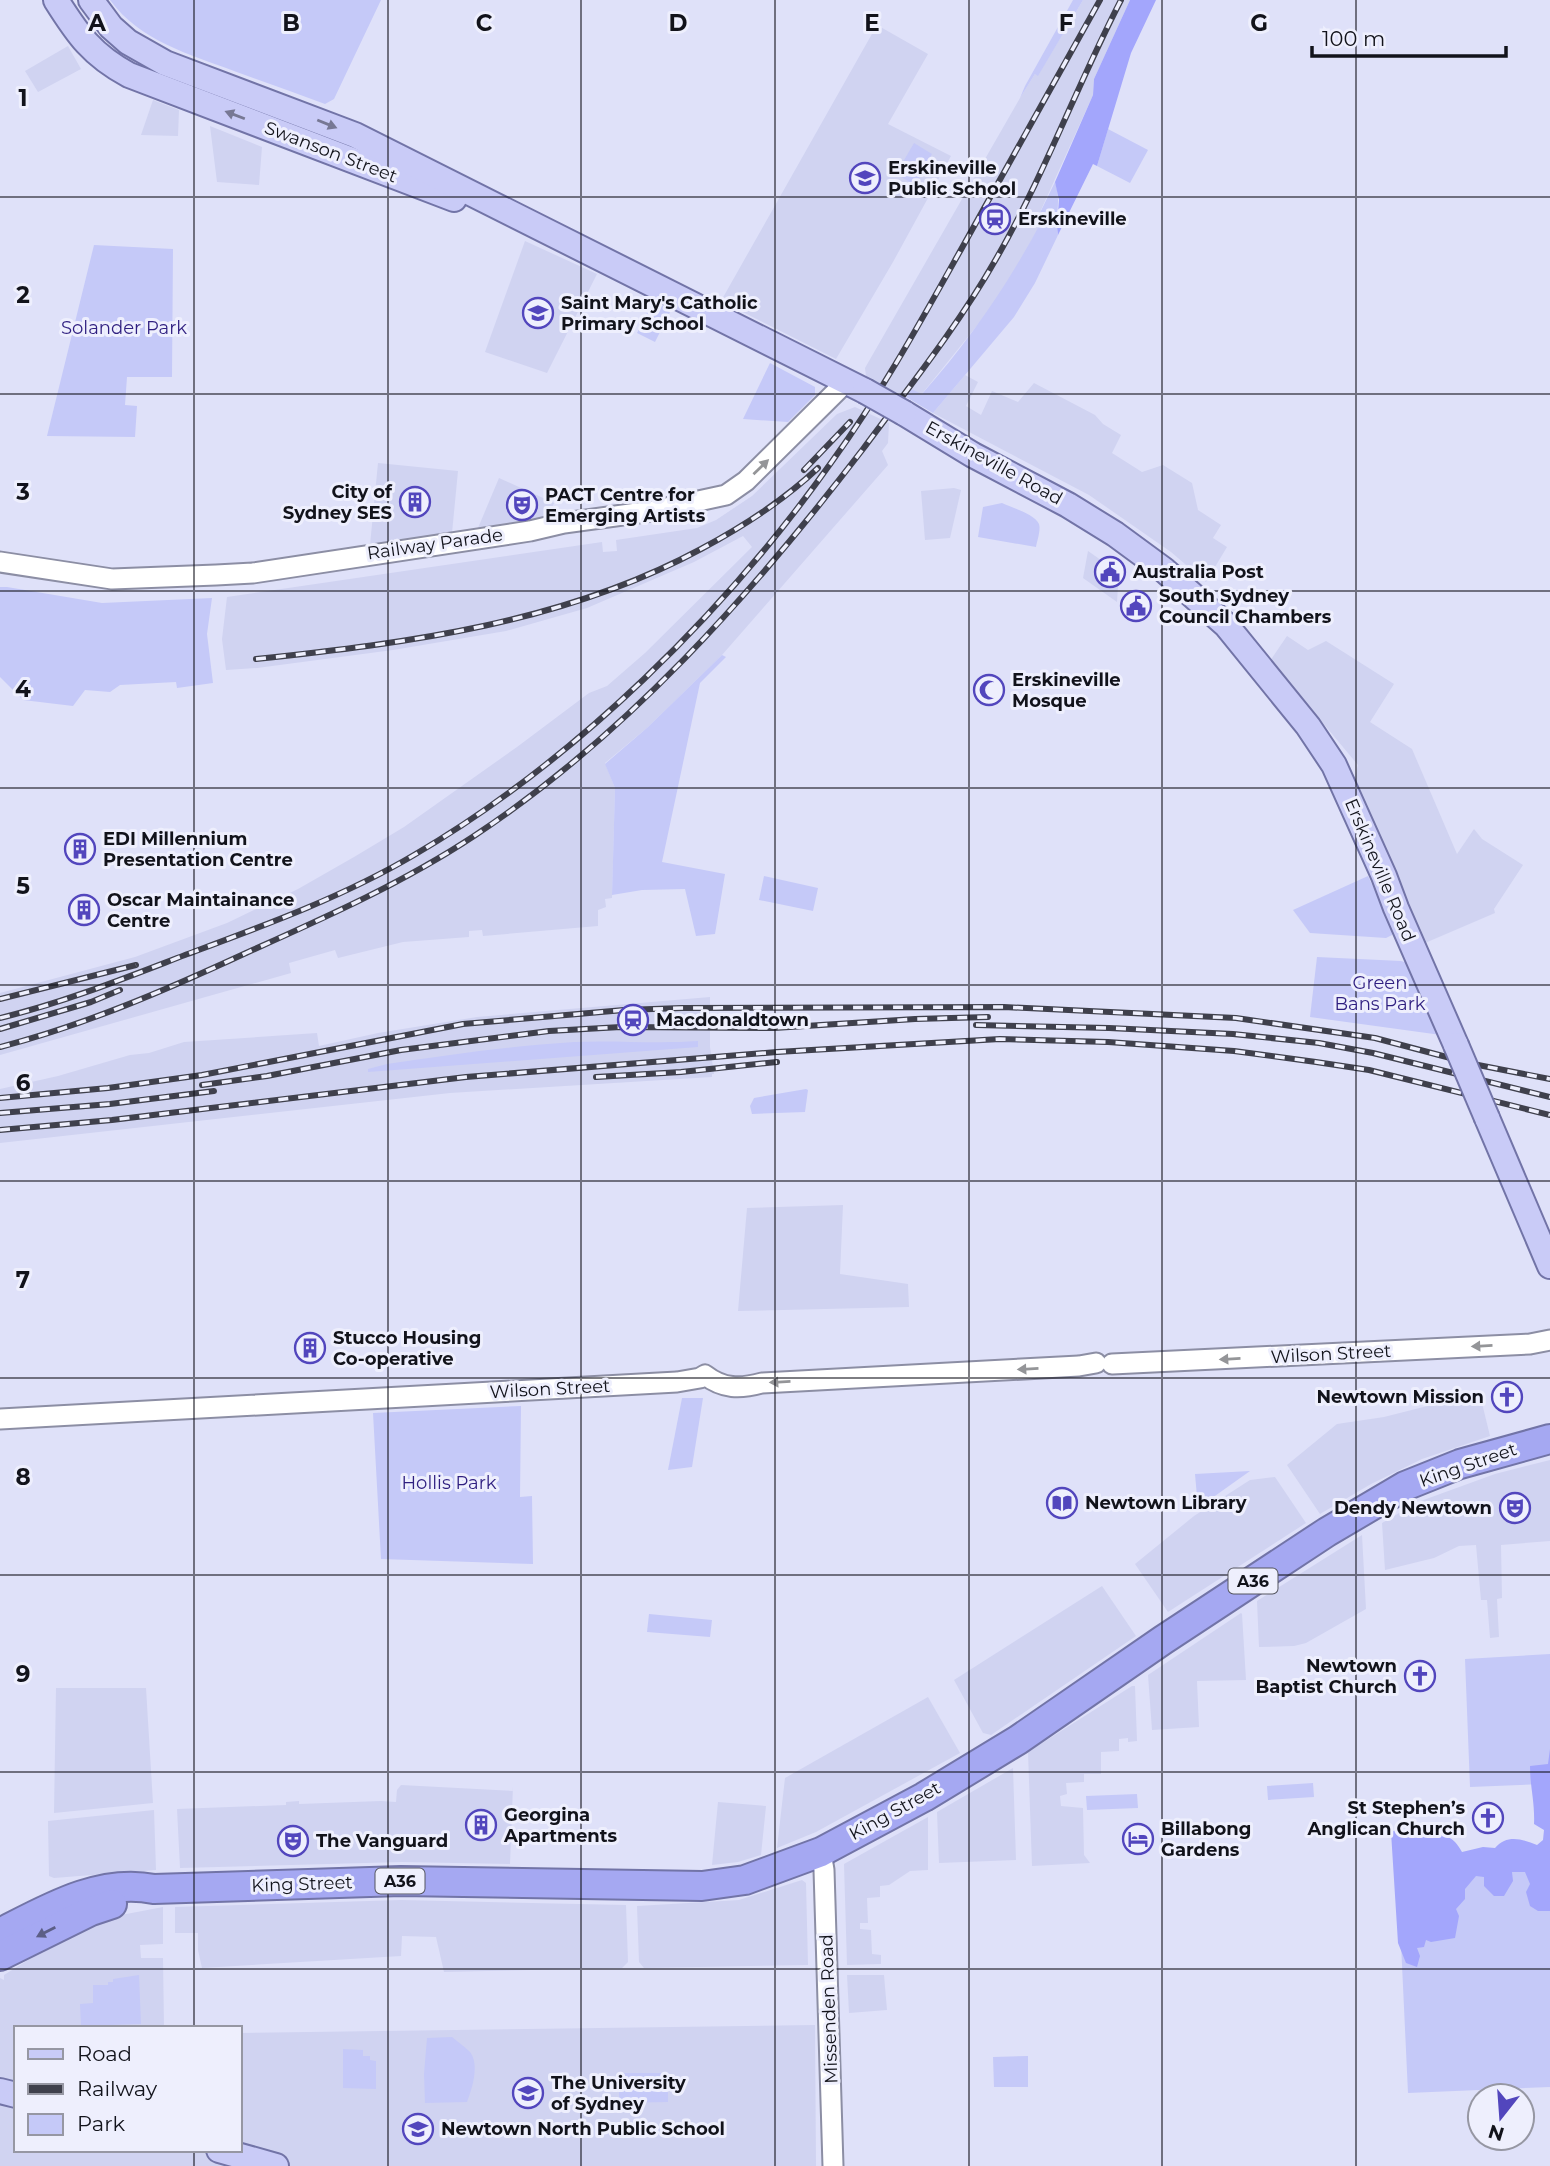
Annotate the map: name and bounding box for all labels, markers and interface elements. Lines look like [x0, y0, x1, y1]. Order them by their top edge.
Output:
text: A [87, 9, 106, 37]
text: B [282, 9, 300, 37]
text: C [476, 9, 493, 37]
text: D [669, 9, 688, 37]
text: E [864, 9, 880, 37]
text: F [1059, 9, 1074, 37]
text: G [1250, 9, 1268, 37]
scale bar [1312, 14, 1506, 58]
text: 100 m [1322, 26, 1385, 51]
text: 1 [18, 84, 28, 112]
one-way arrow [224, 109, 245, 120]
street label: Swanson Street [261, 117, 401, 187]
one-way arrow [317, 118, 338, 129]
place label: Erskineville Public School [888, 157, 1016, 200]
school or university icon: Erskineville Public School [848, 161, 882, 195]
station icon: Erskineville [978, 202, 1012, 236]
place label: Erskineville [1018, 208, 1127, 230]
text: 2 [16, 281, 30, 309]
place label: Saint Mary's Catholic Primary School [561, 292, 758, 335]
school or university icon: Saint Mary's Catholic Primary School [521, 296, 555, 330]
park label: Solander Park [61, 317, 187, 339]
street label: Erskineville Road [922, 416, 1066, 510]
one-way arrow [753, 459, 770, 475]
text: 3 [15, 478, 30, 506]
place label: City of Sydney SES [283, 481, 393, 524]
place label: PACT Centre for Emerging Artists [545, 484, 706, 527]
building icon: City of Sydney SES [398, 485, 432, 519]
theatre icon: PACT Centre for Emerging Artists [505, 488, 539, 522]
street label: Railway Parade [366, 524, 504, 564]
public building icon: Australia Post [1093, 555, 1127, 589]
place label: Australia Post [1132, 561, 1264, 583]
place label: South Sydney Council Chambers [1159, 585, 1332, 628]
public building icon: South Sydney Council Chambers [1119, 589, 1153, 623]
place label: Erskineville Mosque [1012, 669, 1121, 712]
mosque icon: Erskineville Mosque [972, 673, 1006, 707]
text: 4 [15, 675, 31, 703]
street label: Erskineville Road [1340, 795, 1420, 945]
place label: EDI Millennium Presentation Centre [103, 828, 293, 871]
building icon: EDI Millennium Presentation Centre [63, 832, 97, 866]
text: 5 [16, 872, 30, 900]
place label: Oscar Maintainance Centre [107, 889, 294, 932]
building icon: Oscar Maintainance Centre [67, 893, 101, 927]
park label: Green Bans Park [1335, 972, 1426, 1015]
station icon: Macdonaldtown [616, 1003, 650, 1037]
place label: Macdonaldtown [656, 1009, 809, 1031]
text: 6 [16, 1069, 31, 1097]
text: 7 [16, 1266, 30, 1294]
place label: Stucco Housing Co-operative [333, 1327, 481, 1370]
building icon: Stucco Housing Co-operative [293, 1331, 327, 1365]
street label: Wilson Street [1270, 1340, 1392, 1368]
one-way arrow [1471, 1340, 1493, 1351]
one-way arrow [1219, 1354, 1241, 1365]
one-way arrow [1017, 1363, 1039, 1374]
street label: Wilson Street [489, 1375, 611, 1403]
one-way arrow [769, 1377, 791, 1388]
church icon: Newtown Mission [1490, 1380, 1524, 1414]
place label: Newtown Mission [1316, 1386, 1484, 1408]
street label: King Street [1417, 1438, 1519, 1492]
text: 8 [15, 1463, 31, 1491]
park label: Hollis Park [401, 1472, 497, 1494]
library icon: Newtown Library [1045, 1486, 1079, 1520]
theatre icon: Dendy Newtown [1498, 1491, 1532, 1525]
place label: Newtown Library [1085, 1492, 1247, 1514]
place label: Dendy Newtown [1334, 1497, 1492, 1519]
road number: A36 [1228, 1568, 1278, 1594]
place label: Newtown Baptist Church [1256, 1655, 1397, 1698]
church icon: Newtown Baptist Church [1403, 1659, 1437, 1693]
text: 9 [16, 1660, 30, 1688]
street label: King Street [845, 1777, 945, 1845]
place label: St Stephen’s Anglican Church [1307, 1797, 1465, 1840]
church icon: St Stephen’s Anglican Church [1471, 1801, 1505, 1835]
place label: Georgina Apartments [503, 1804, 618, 1847]
building icon: Georgina Apartments [464, 1808, 498, 1842]
place label: Billabong Gardens [1161, 1818, 1251, 1861]
hotel icon: Billabong Gardens [1121, 1822, 1155, 1856]
theatre icon: The Vanguard [276, 1824, 310, 1858]
place label: The Vanguard [316, 1830, 448, 1852]
road number: A36 [376, 1868, 424, 1894]
street label: King Street [251, 1871, 353, 1897]
one-way arrow [36, 1927, 56, 1938]
street label: Missenden Road [815, 1934, 843, 2084]
legend [14, 2026, 242, 2152]
text: Road [77, 2041, 132, 2066]
place label: The University of Sydney [551, 2072, 686, 2115]
text: Railway [77, 2076, 158, 2101]
school or university icon: The University of Sydney [511, 2076, 545, 2110]
north arrow [1466, 2082, 1536, 2152]
text: Park [77, 2111, 125, 2136]
school or university icon: Newtown North Public School [401, 2112, 435, 2146]
place label: Newtown North Public School [441, 2118, 725, 2140]
text: N [1485, 2120, 1507, 2146]

